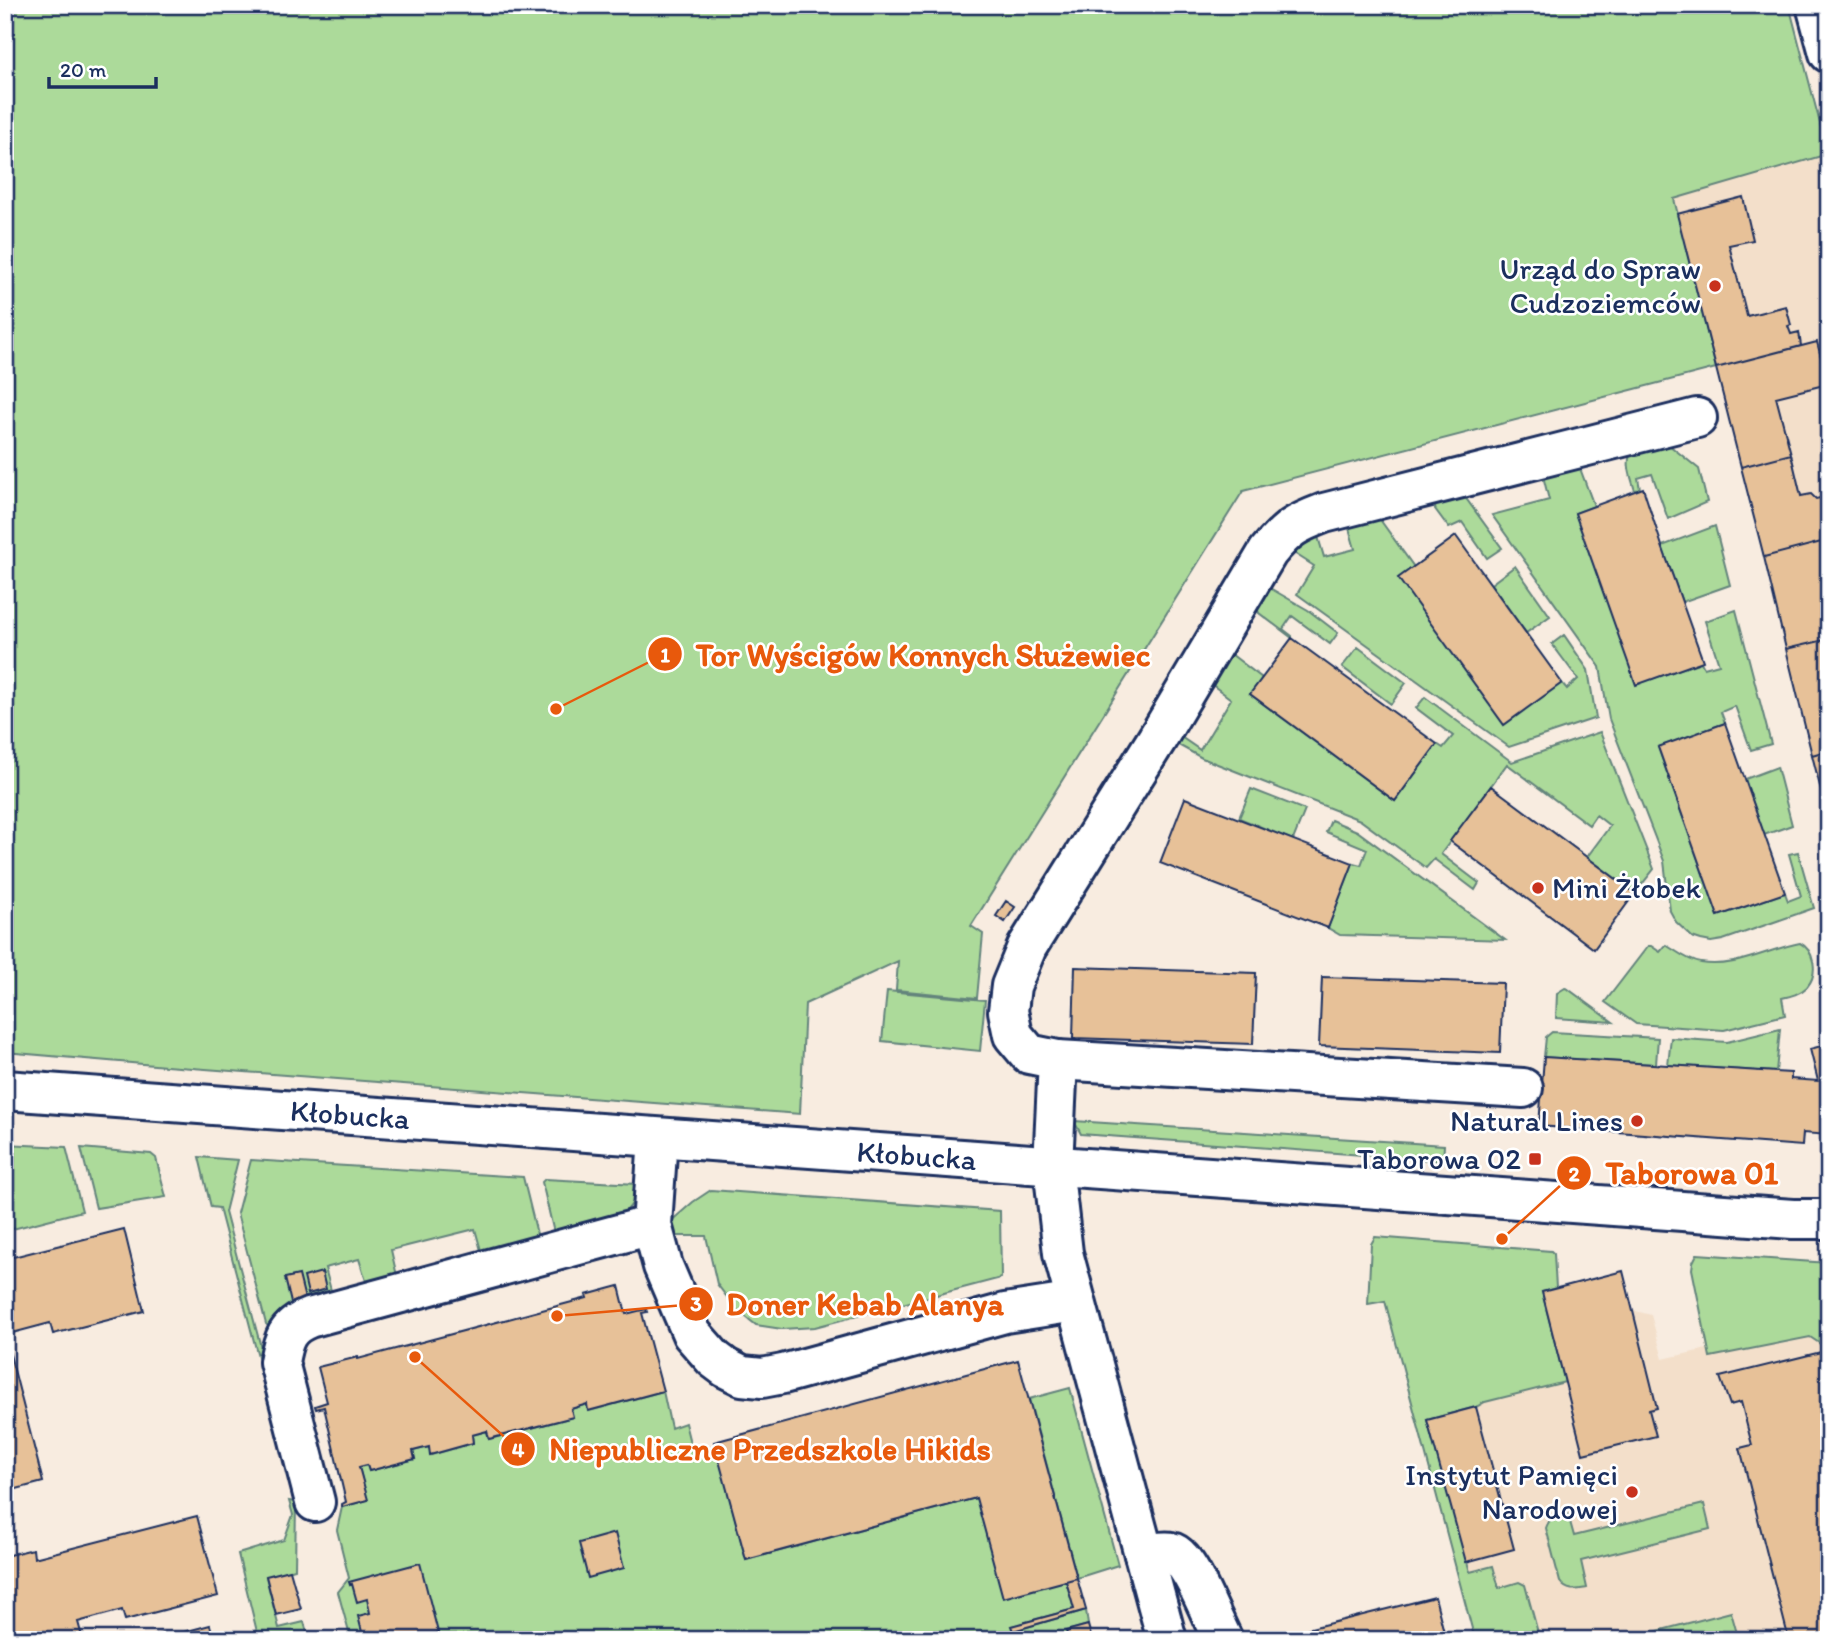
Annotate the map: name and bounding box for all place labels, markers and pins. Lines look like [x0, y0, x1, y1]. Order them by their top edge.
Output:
place label: Urząd do Spraw Cudzoziemców [1499, 250, 1701, 321]
marker: Urząd do Spraw Cudzoziemców [1707, 278, 1723, 294]
callout: Tor Wyścigów Konnych Służewiec [648, 628, 1163, 681]
place label: Mini Żłobek [1552, 869, 1701, 906]
marker: Mini Żłobek [1530, 880, 1546, 896]
place label: Natural Lines [1450, 1102, 1623, 1139]
marker: Natural Lines [1629, 1113, 1645, 1129]
place label: Taborowa 02 [1357, 1140, 1521, 1177]
callout: Taborowa 01 [1556, 1147, 1792, 1200]
marker: Taborowa 02 [1527, 1151, 1543, 1167]
callout: Doner Kebab Alanya [678, 1277, 1017, 1330]
callout: Niepubliczne Przedszkole Hikids [500, 1423, 1005, 1476]
place label: Instytut Pamięci Narodowej [1405, 1456, 1618, 1527]
marker: Instytut Pamięci Narodowej [1624, 1484, 1640, 1500]

